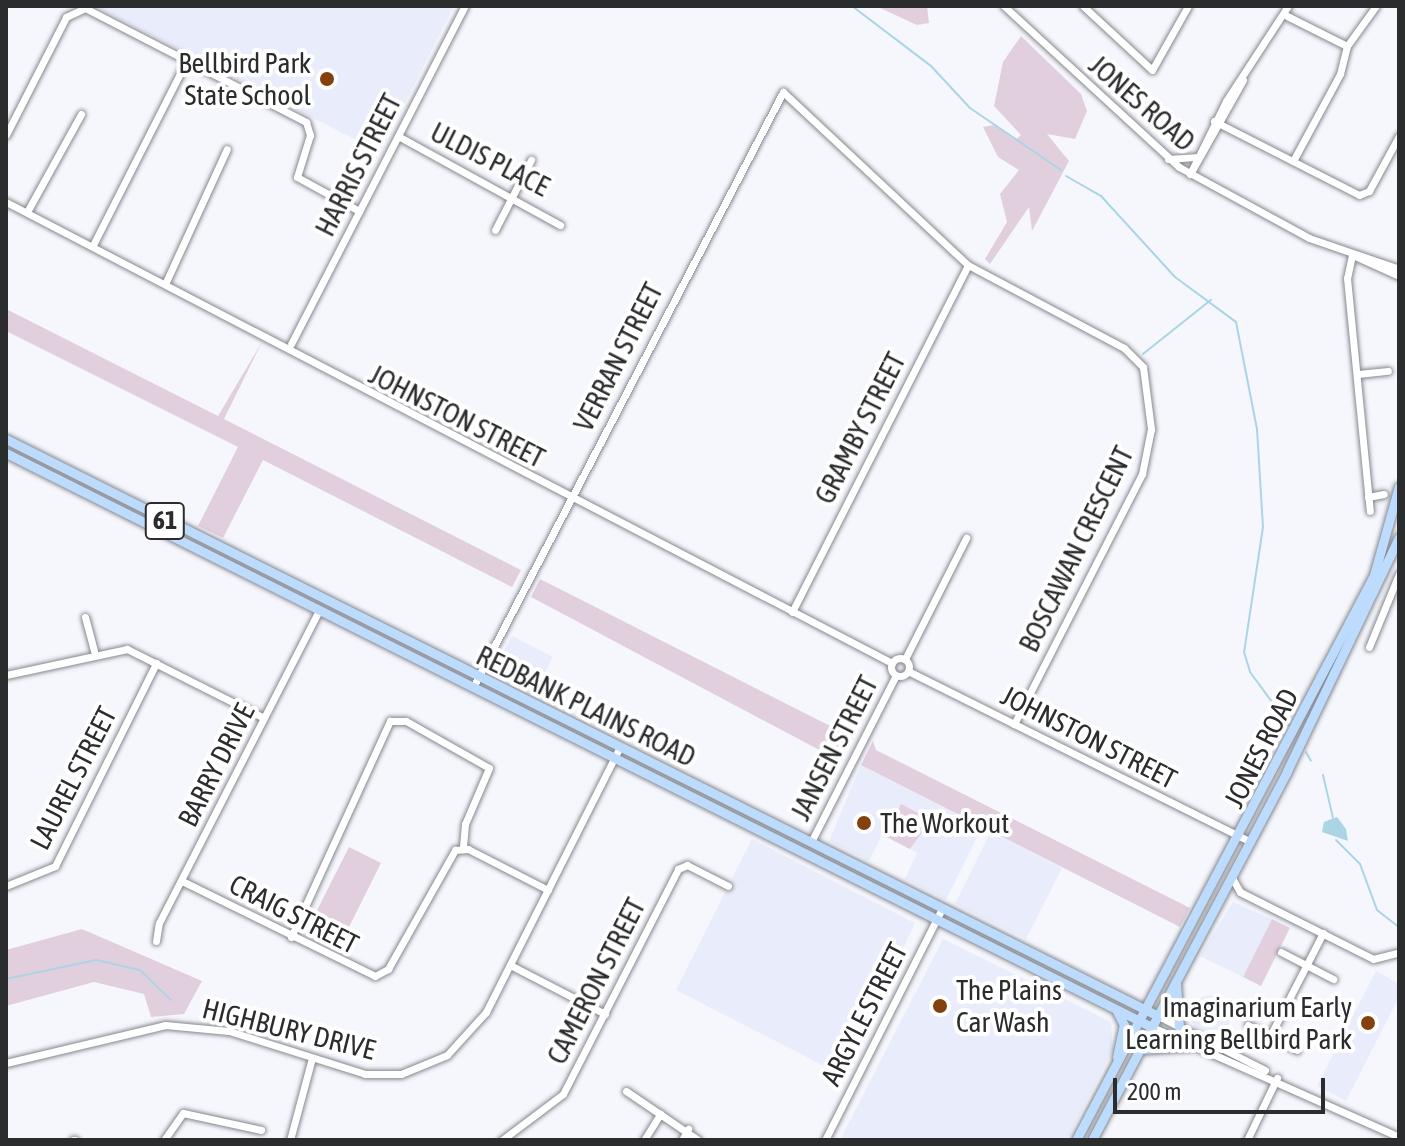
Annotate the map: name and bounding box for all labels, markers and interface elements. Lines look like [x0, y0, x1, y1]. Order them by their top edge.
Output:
place label: Bellbird Park State School [178, 46, 311, 112]
street label: JONES ROAD [1082, 48, 1202, 158]
marker: Bellbird Park State School [318, 70, 336, 88]
street label: HARRIS STREET [308, 88, 408, 242]
street label: ULDIS PLACE [425, 115, 555, 203]
street label: VERRAN STREET [566, 277, 670, 437]
street label: GRAMBY STREET [808, 347, 912, 509]
street label: JOHNSTON STREET [364, 357, 550, 475]
street label: BOSCAWAN CRESCENT [1012, 441, 1140, 657]
road number: 61 [143, 499, 187, 543]
street label: REDBANK PLAINS ROAD [471, 638, 701, 774]
street label: JANSEN STREET [783, 670, 885, 826]
street label: JOHNSTON STREET [996, 678, 1182, 796]
street label: JONES ROAD [1217, 683, 1305, 813]
street label: BARRY DRIVE [171, 698, 261, 832]
street label: LAUREL STREET [23, 701, 123, 855]
place label: The Workout [880, 806, 1009, 840]
marker: The Workout [855, 814, 873, 832]
street label: CRAIG STREET [224, 867, 364, 961]
street label: CAMERON STREET [540, 892, 652, 1070]
street label: ARGYLE STREET [814, 937, 914, 1091]
place label: The Plains Car Wash [956, 973, 1062, 1039]
place label: Imaginarium Early Learning Bellbird Park [1125, 990, 1352, 1056]
street label: HIGHBURY DRIVE [199, 991, 379, 1067]
marker: The Plains Car Wash [931, 997, 949, 1015]
marker: Imaginarium Early Learning Bellbird Park [1359, 1014, 1377, 1032]
scale bar [1117, 1062, 1329, 1112]
text: 200 m [1127, 1078, 1181, 1105]

